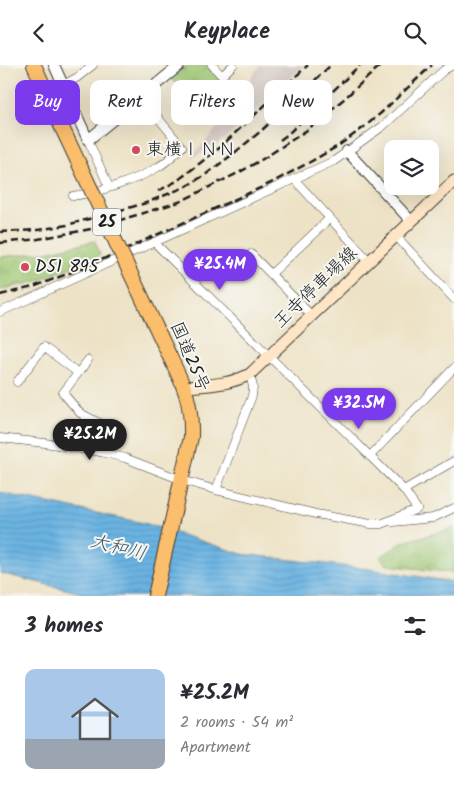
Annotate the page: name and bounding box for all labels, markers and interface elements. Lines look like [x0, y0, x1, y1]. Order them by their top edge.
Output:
text: Keyplace [184, 15, 270, 50]
icon: back [25, 19, 53, 47]
icon: search [401, 19, 429, 47]
chip: Buy [15, 80, 80, 125]
chip: Rent [90, 80, 161, 125]
chip: Filters [171, 80, 254, 125]
chip: New [264, 80, 332, 125]
place label: 東横ＩＮＮ [146, 136, 236, 165]
map controls [384, 140, 439, 195]
button: layers [384, 140, 439, 195]
marker: 東横ＩＮＮ [130, 144, 142, 156]
road number: 25 [93, 209, 121, 235]
street label: 王寺停車場線 [267, 240, 365, 336]
pin: ¥25.4M [179, 249, 261, 291]
text: ¥25.4M [194, 252, 246, 277]
place label: D51 895 [35, 253, 100, 282]
marker: D51 895 [19, 261, 31, 273]
street label: 国道25号 [161, 317, 217, 397]
pin: ¥32.5M [318, 387, 400, 430]
text: ¥32.5M [333, 391, 385, 416]
pin: ¥25.2M [49, 419, 131, 461]
text: ¥25.2M [64, 422, 116, 447]
water label: 大和川 [87, 527, 149, 569]
text: 3 homes [25, 610, 103, 643]
icon: filters [401, 612, 429, 640]
text: ¥25.2M [180, 677, 249, 710]
icon: home [65, 689, 125, 749]
text: 2 rooms · 54 m² [180, 710, 293, 735]
text: Apartment [180, 735, 251, 760]

